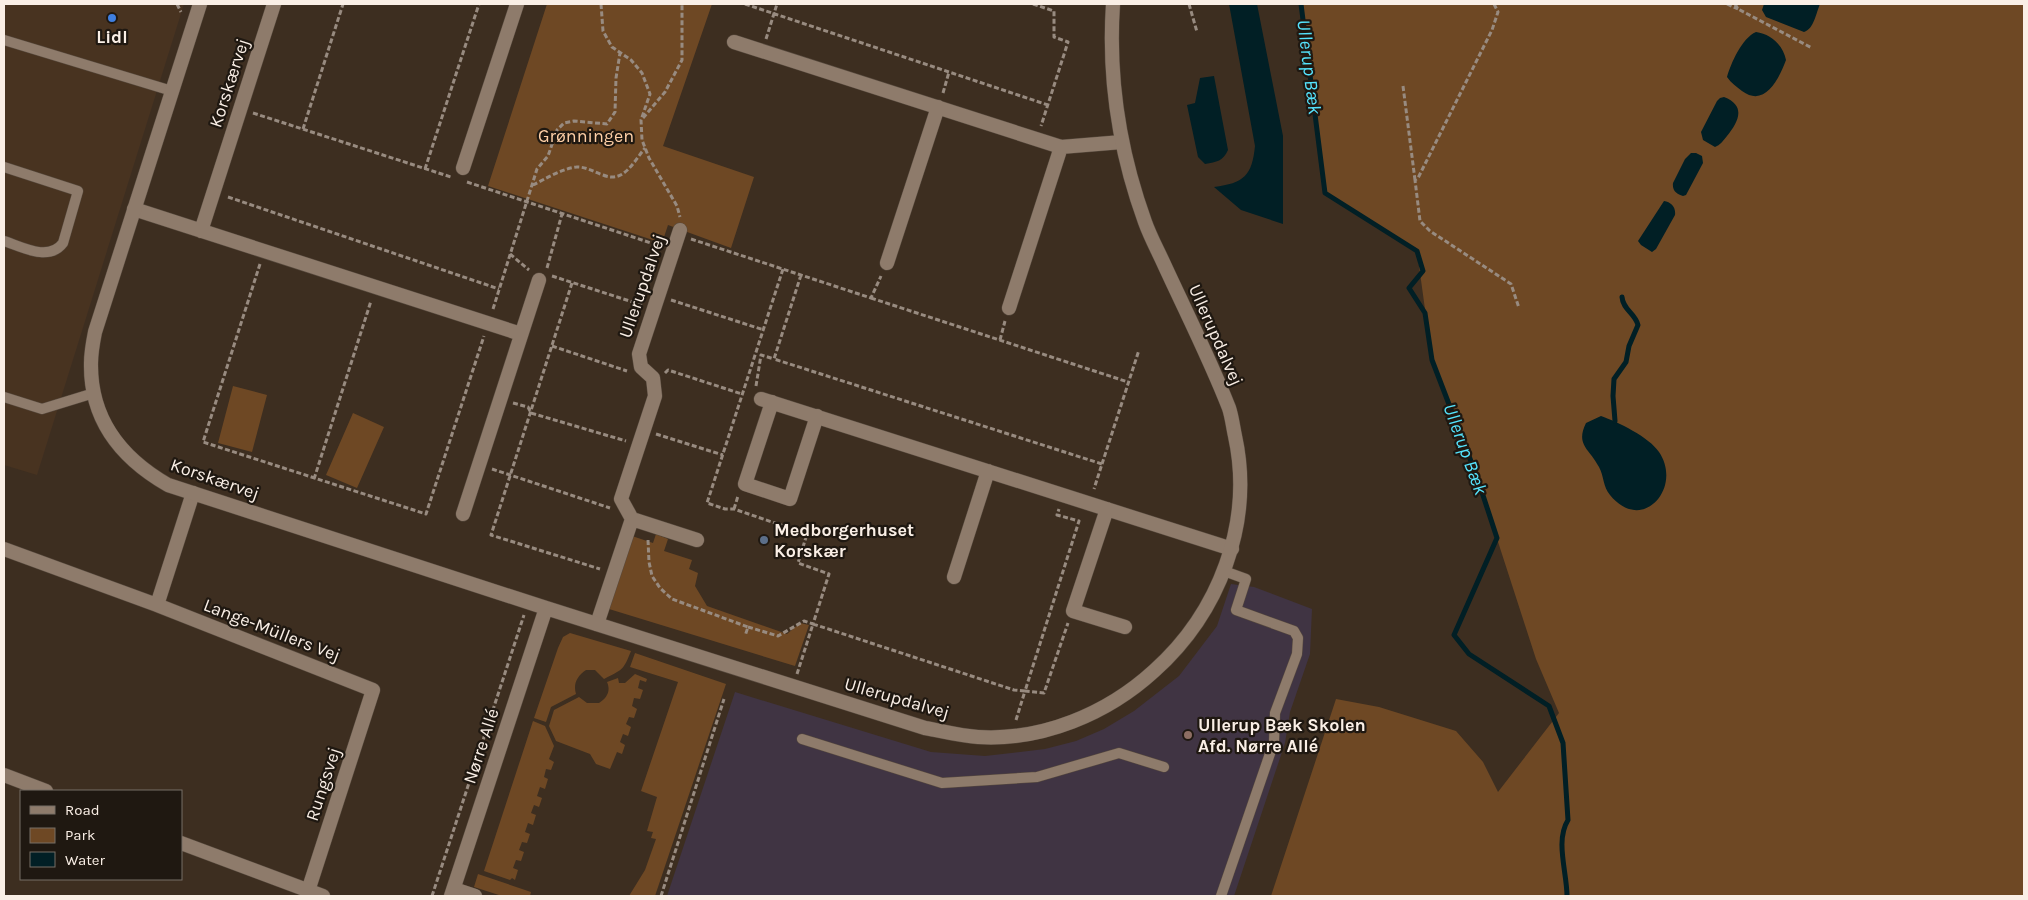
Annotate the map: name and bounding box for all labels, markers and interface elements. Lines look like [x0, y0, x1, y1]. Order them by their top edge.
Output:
marker: Lidl [106, 12, 118, 24]
water label: Ullerup Bæk [1292, 18, 1326, 116]
place label: Lidl [96, 26, 128, 48]
street label: Korskærvej [204, 36, 254, 130]
park label: Grønningen [538, 125, 634, 147]
street label: Ullerupdalvej [614, 231, 670, 341]
street label: Ullerupdalvej [1184, 281, 1248, 389]
water label: Ullerup Bæk [1438, 400, 1492, 498]
street label: Korskærvej [168, 454, 262, 504]
place label: Medborgerhuset Korskær [774, 519, 914, 562]
marker: Medborgerhuset Korskær [758, 534, 770, 546]
street label: Lange-Müllers Vej [200, 594, 344, 666]
street label: Ullerupdalvej [842, 672, 952, 724]
street label: Nørre Allé [458, 705, 504, 787]
place label: Ullerup Bæk Skolen Afd. Nørre Allé [1198, 714, 1366, 757]
marker: Ullerup Bæk Skolen Afd. Nørre Allé [1182, 729, 1194, 741]
street label: Rungsvej [301, 744, 345, 824]
legend [20, 790, 182, 880]
text: Road [65, 801, 100, 819]
text: Park [65, 826, 95, 844]
text: Water [65, 851, 106, 869]

